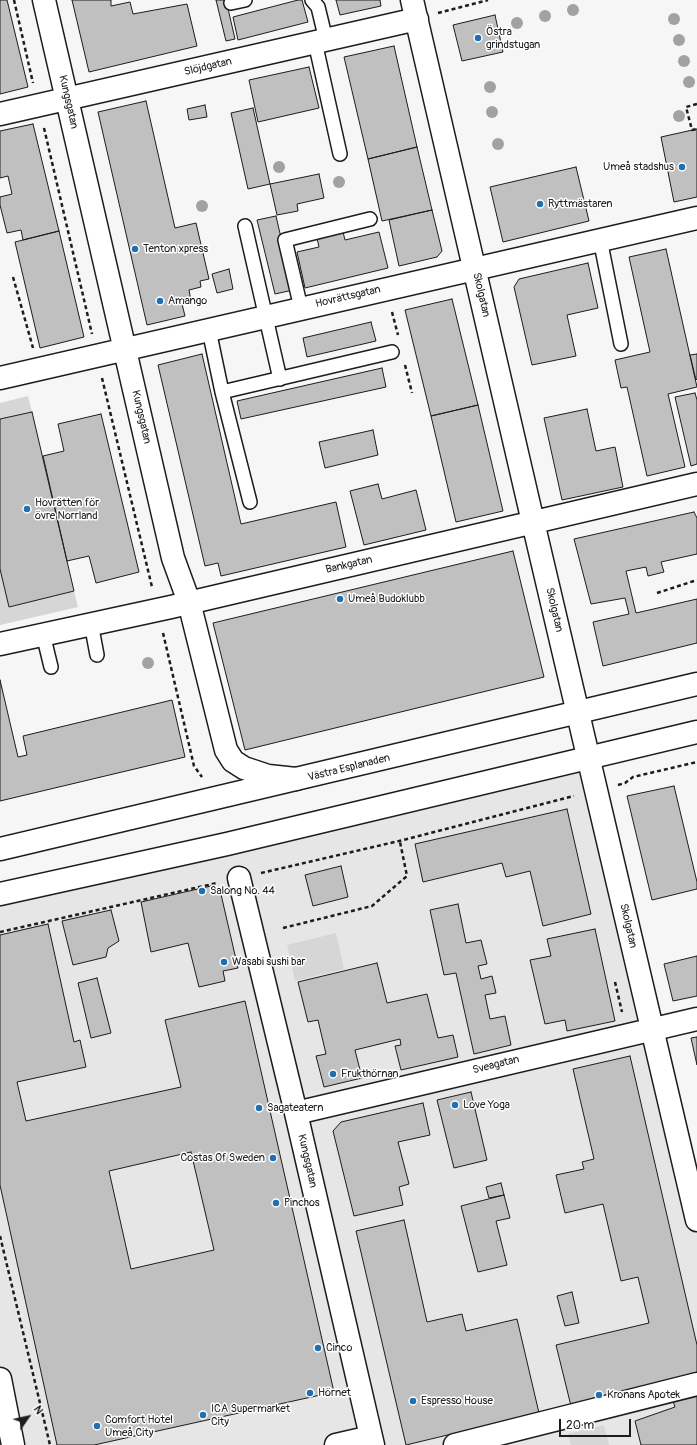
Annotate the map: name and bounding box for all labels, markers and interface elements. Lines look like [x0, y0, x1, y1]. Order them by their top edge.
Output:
place label: Östra grindstugan [486, 25, 540, 51]
marker: Östra grindstugan [473, 33, 483, 43]
street label: Slöjdgatan [183, 55, 233, 79]
street label: Kungsgatan [55, 74, 81, 130]
place label: Umeå stadshus [603, 160, 674, 174]
marker: Umeå stadshus [677, 162, 687, 172]
place label: Ryttmästaren [548, 197, 613, 211]
marker: Ryttmästaren [535, 199, 545, 209]
place label: Tenton xpress [143, 242, 208, 256]
marker: Tenton xpress [130, 244, 140, 254]
street label: Skolgatan [469, 271, 493, 319]
street label: Hovrättsgatan [314, 283, 382, 311]
place label: Amango [168, 294, 207, 308]
marker: Amango [155, 296, 165, 306]
street label: Kungsgatan [128, 389, 154, 445]
place label: Hovrätten för övre Norrland [35, 496, 99, 522]
marker: Hovrätten för övre Norrland [22, 504, 32, 514]
street label: Bankgatan [324, 553, 374, 577]
street label: Skolgatan [542, 586, 566, 634]
place label: Umeå Budoklubb [348, 592, 425, 606]
marker: Umeå Budoklubb [335, 594, 345, 604]
street label: Västra Esplanaden [307, 751, 391, 785]
place label: Salong No. 44 [210, 884, 275, 898]
marker: Salong No. 44 [197, 886, 207, 896]
street label: Skolgatan [616, 902, 640, 950]
place label: Wasabi sushi bar [232, 955, 305, 969]
marker: Wasabi sushi bar [219, 957, 229, 967]
street label: Sveagatan [471, 1053, 521, 1077]
place label: Frukthörnan [341, 1067, 398, 1081]
marker: Frukthörnan [328, 1069, 338, 1079]
place label: Love Yoga [463, 1098, 510, 1112]
marker: Love Yoga [450, 1100, 460, 1110]
place label: Sagateatern [267, 1101, 323, 1115]
marker: Sagateatern [254, 1103, 264, 1113]
street label: Kungsgatan [294, 1133, 320, 1189]
place label: Costas Of Sweden [181, 1151, 265, 1165]
marker: Costas Of Sweden [268, 1153, 278, 1163]
place label: Pinchos [284, 1196, 320, 1210]
marker: Pinchos [271, 1198, 281, 1208]
place label: Cinco [326, 1341, 352, 1355]
marker: Cinco [313, 1343, 323, 1353]
place label: Hörnet [318, 1386, 351, 1400]
marker: Hörnet [305, 1388, 315, 1398]
place label: Kronans Apotek [607, 1388, 680, 1402]
marker: Kronans Apotek [594, 1390, 604, 1400]
place label: Espresso House [421, 1394, 493, 1408]
marker: Espresso House [408, 1396, 418, 1406]
north arrow [8, 1397, 48, 1437]
place label: ICA Supermarket City [211, 1402, 290, 1428]
text: N [31, 1403, 46, 1417]
marker: ICA Supermarket City [198, 1410, 208, 1420]
scale bar [561, 1411, 633, 1437]
place label: Comfort Hotel Umeå City [105, 1413, 173, 1439]
text: 20 m [566, 1418, 594, 1433]
marker: Comfort Hotel Umeå City [92, 1421, 102, 1431]

